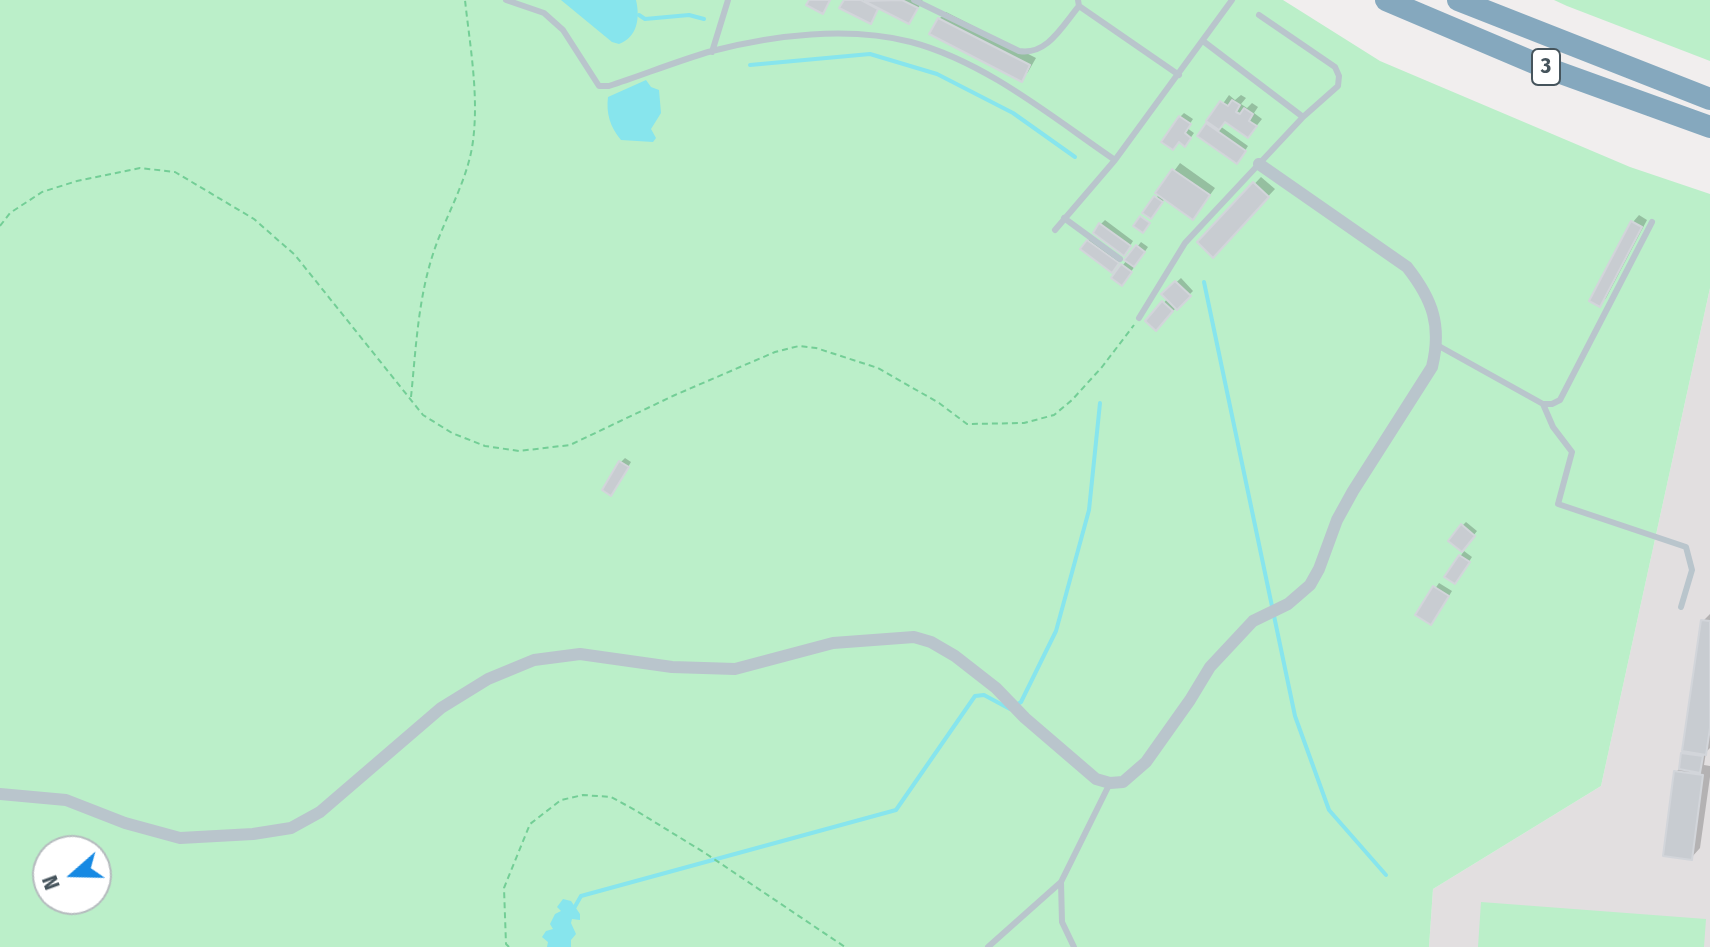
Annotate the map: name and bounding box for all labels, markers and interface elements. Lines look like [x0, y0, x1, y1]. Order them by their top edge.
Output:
road number: 3 [1532, 49, 1560, 85]
north arrow [32, 835, 112, 915]
text: N [36, 872, 66, 894]

